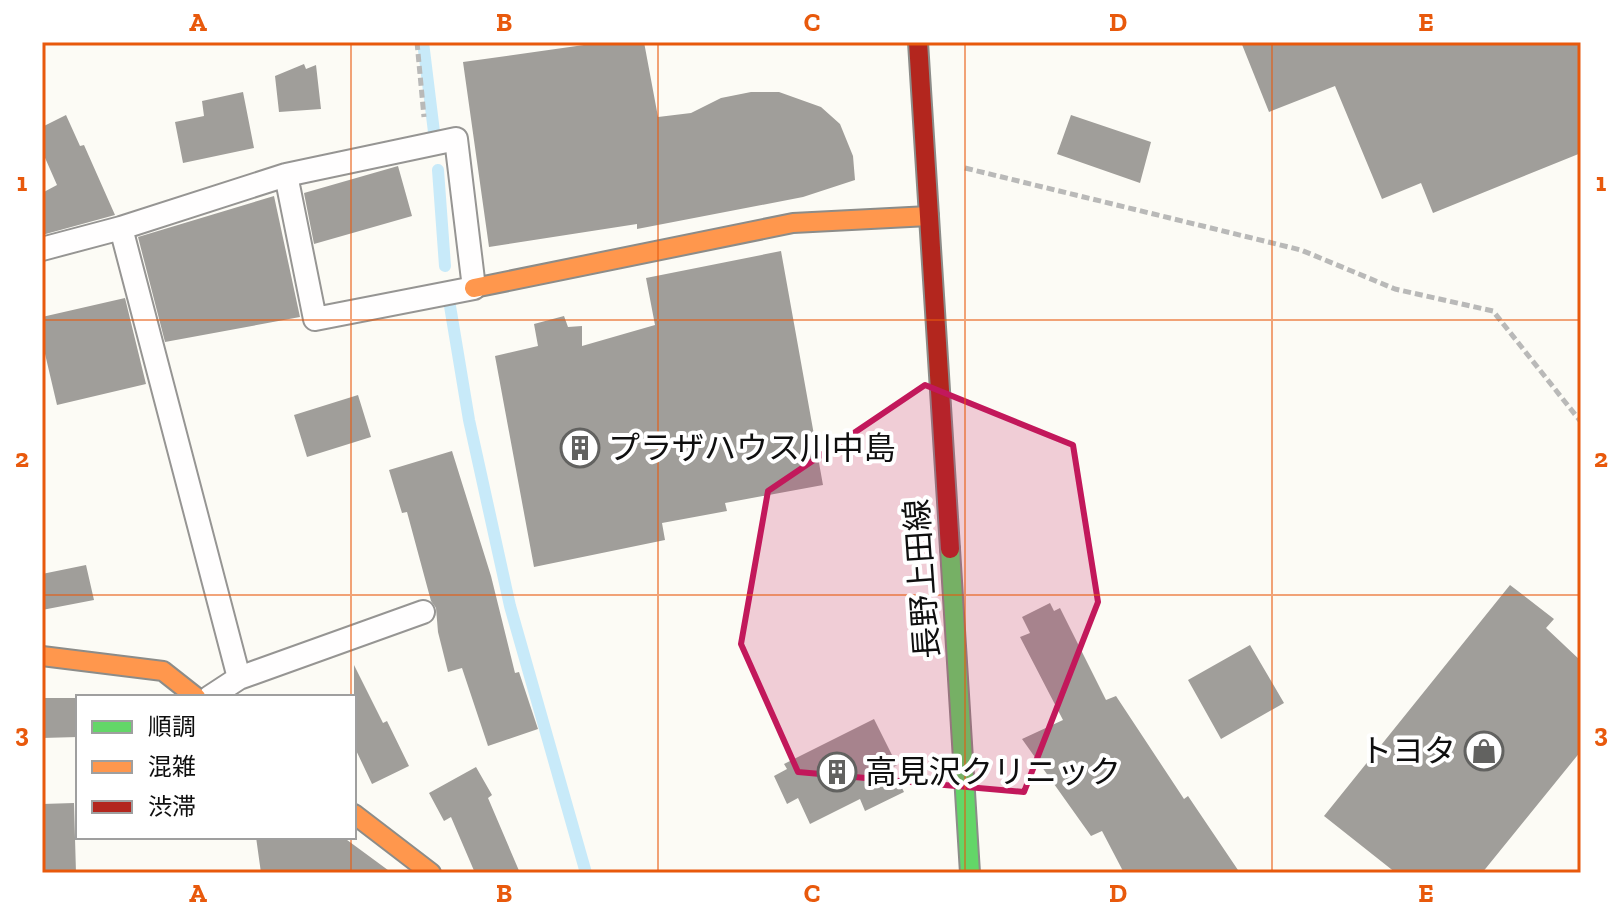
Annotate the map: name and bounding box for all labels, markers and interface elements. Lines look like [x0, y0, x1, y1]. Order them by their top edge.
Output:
text: A [189, 6, 207, 38]
text: B [496, 6, 512, 38]
text: C [804, 6, 820, 38]
text: D [1109, 6, 1127, 38]
text: E [1418, 6, 1434, 38]
text: 1 [17, 166, 28, 198]
text: 1 [1596, 166, 1607, 198]
building icon: プラザハウス川中島 [559, 427, 601, 469]
place label: プラザハウス川中島 [608, 429, 896, 467]
text: 2 [15, 442, 29, 474]
text: 2 [1594, 442, 1608, 474]
street label: 長野上田線 [897, 498, 947, 660]
legend [76, 695, 356, 839]
text: 順調 [148, 712, 196, 741]
text: 3 [15, 717, 29, 749]
text: 3 [1594, 717, 1608, 749]
shop icon: トヨタ [1463, 730, 1505, 772]
place label: トヨタ [1360, 732, 1456, 770]
building icon: 高見沢クリニック [816, 751, 858, 793]
text: 混雑 [148, 752, 196, 781]
place label: 高見沢クリニック [865, 753, 1121, 791]
text: 渋滞 [148, 792, 196, 821]
text: A [189, 877, 207, 909]
text: B [496, 877, 512, 909]
text: C [804, 877, 820, 909]
text: D [1109, 877, 1127, 909]
text: E [1418, 877, 1434, 909]

